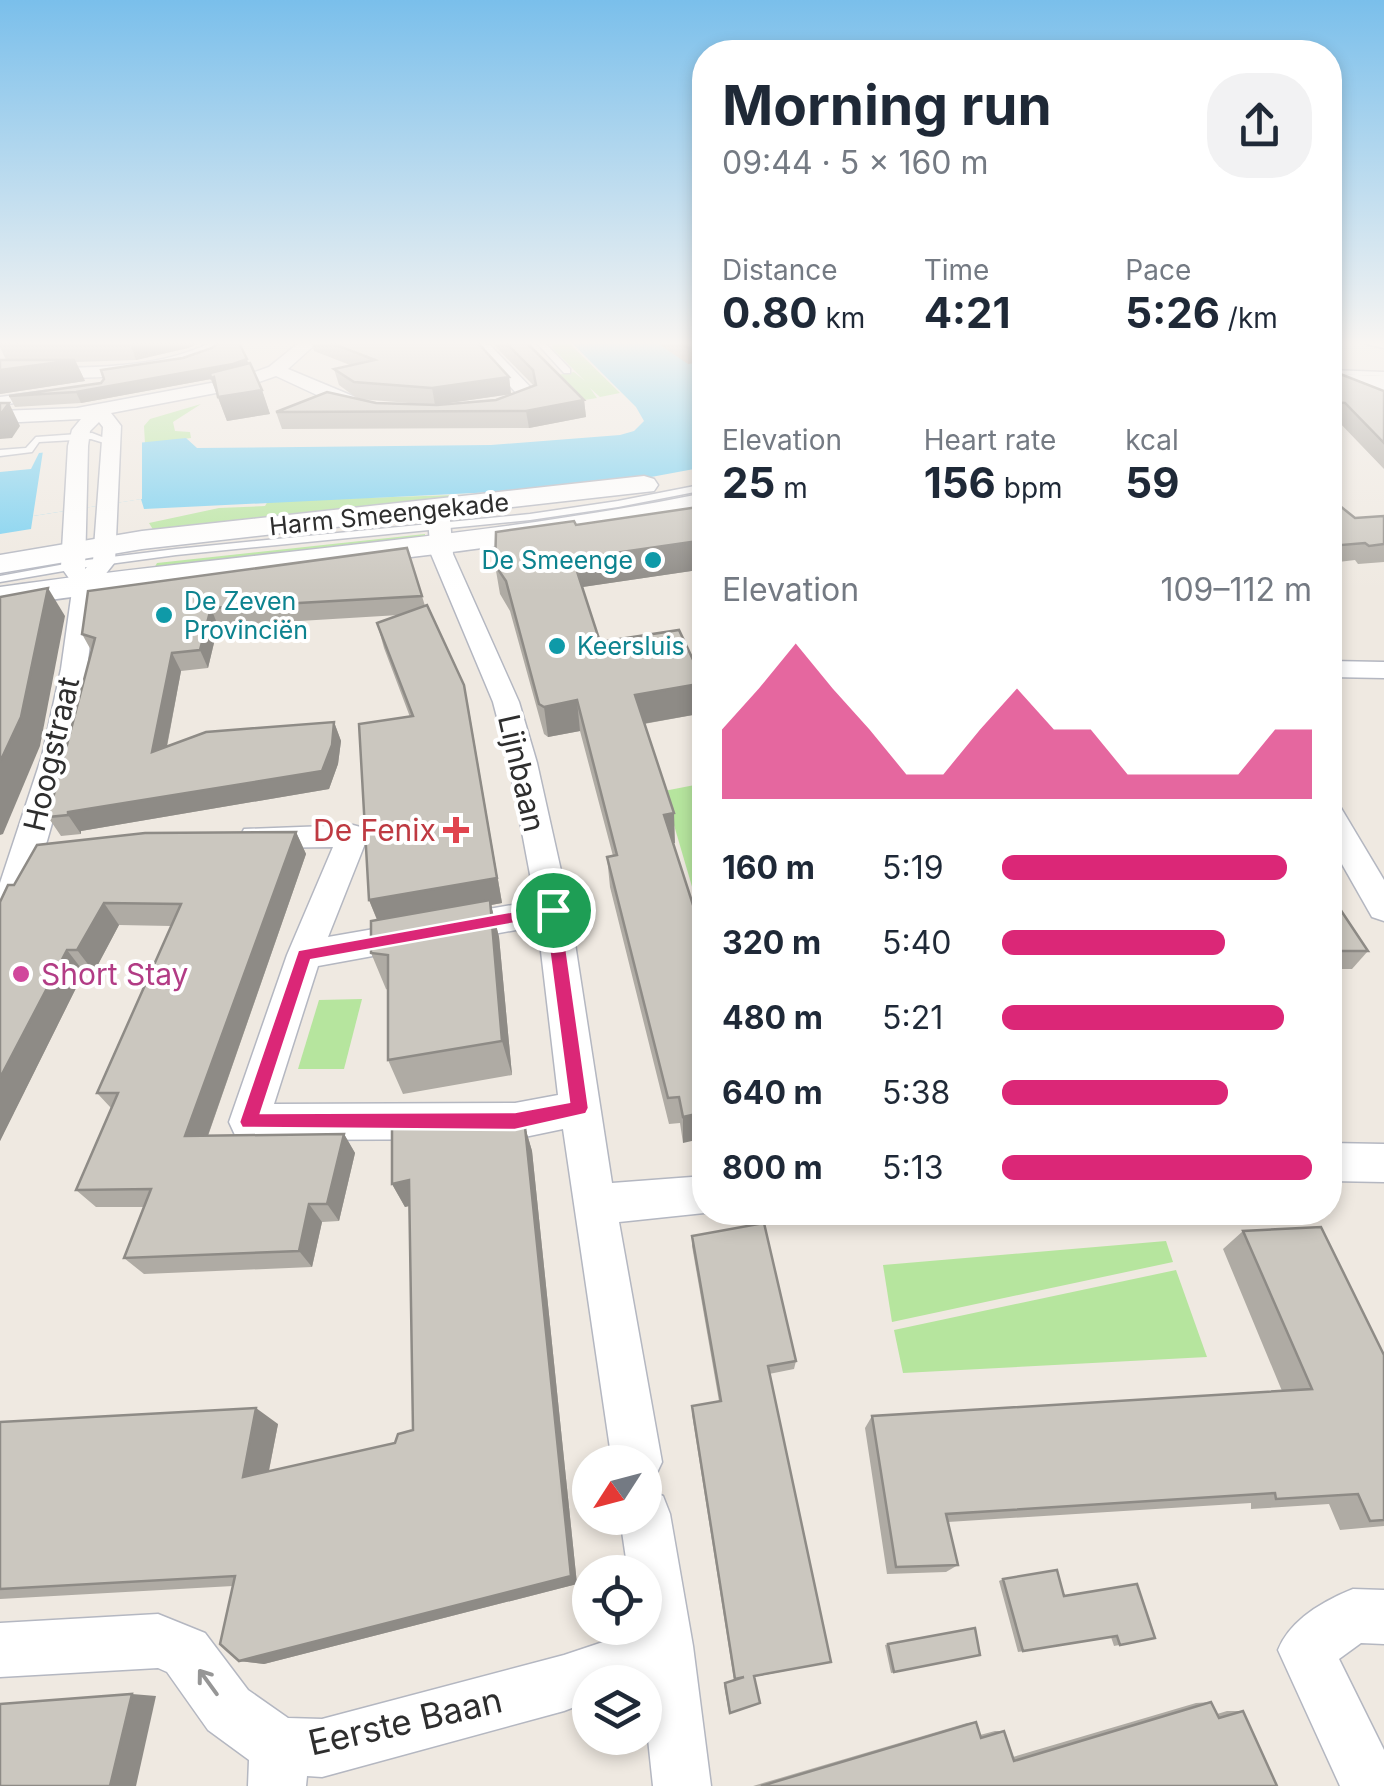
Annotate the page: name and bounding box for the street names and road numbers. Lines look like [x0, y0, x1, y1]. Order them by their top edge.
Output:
street label: Harm Smeengekade [268, 486, 510, 542]
street label: Hoogstraat [16, 673, 86, 835]
street label: Lijnbaan [491, 711, 553, 835]
street label: Eerste Baan [304, 1678, 506, 1764]

